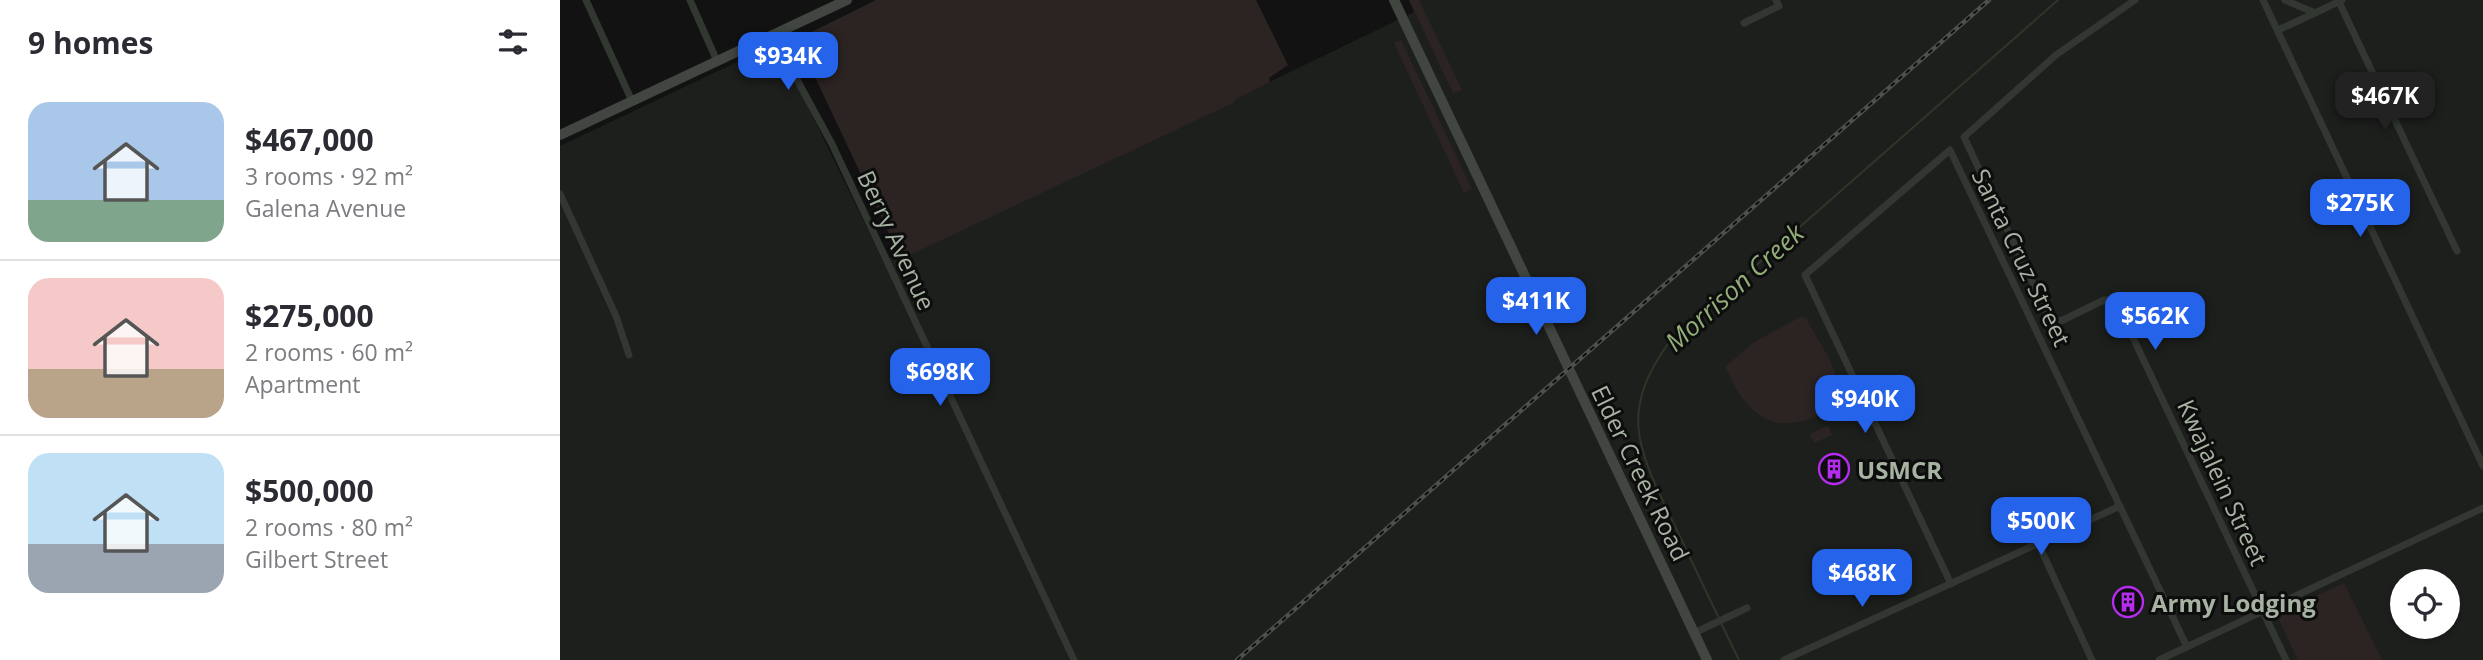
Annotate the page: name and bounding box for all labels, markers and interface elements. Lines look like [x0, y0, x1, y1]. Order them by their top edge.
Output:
text: 9 homes [28, 22, 153, 63]
icon: filters [494, 23, 532, 61]
pin: $934K [739, 32, 837, 92]
text: $934K [754, 39, 822, 71]
pin: $467K [2336, 72, 2434, 132]
text: $467K [2351, 79, 2419, 111]
text: $467,000 [245, 119, 374, 160]
icon: home [84, 130, 168, 214]
text: 3 rooms · 92 m² [245, 160, 413, 192]
street label: Santa Cruz Street [1965, 163, 2079, 351]
street label: Berry Avenue [850, 165, 944, 315]
pin: $275K [2311, 180, 2409, 239]
text: $275K [2326, 186, 2394, 218]
text: Galena Avenue [245, 192, 406, 224]
water label: Morrison Creek [1657, 214, 1812, 359]
pin: $411K [1487, 278, 1585, 337]
text: $411K [1502, 284, 1570, 316]
pin: $562K [2106, 292, 2204, 352]
text: $275,000 [245, 295, 374, 336]
text: $562K [2121, 299, 2189, 331]
icon: home [84, 306, 168, 390]
text: 2 rooms · 60 m² [245, 336, 413, 368]
pin: $698K [891, 348, 989, 408]
text: $698K [906, 355, 974, 387]
text: Apartment [245, 368, 361, 400]
pin: $940K [1816, 376, 1914, 435]
street label: Elder Creek Road [1584, 380, 1698, 566]
text: $940K [1831, 382, 1899, 414]
street label: Kwajalein Street [2170, 394, 2276, 570]
building icon: USMCR [1817, 452, 1851, 486]
place label: USMCR [1857, 453, 1942, 486]
text: $500,000 [245, 470, 374, 511]
icon: home [84, 481, 168, 565]
pin: $500K [1992, 498, 2090, 557]
text: $500K [2007, 504, 2075, 536]
text: 2 rooms · 80 m² [245, 511, 413, 543]
text: Gilbert Street [245, 543, 388, 575]
pin: $468K [1813, 550, 1911, 609]
text: $468K [1828, 556, 1896, 588]
map controls [2390, 569, 2460, 639]
button: locate [2390, 569, 2460, 639]
building icon: Army Lodging [2111, 585, 2145, 619]
place label: Army Lodging [2151, 586, 2316, 619]

